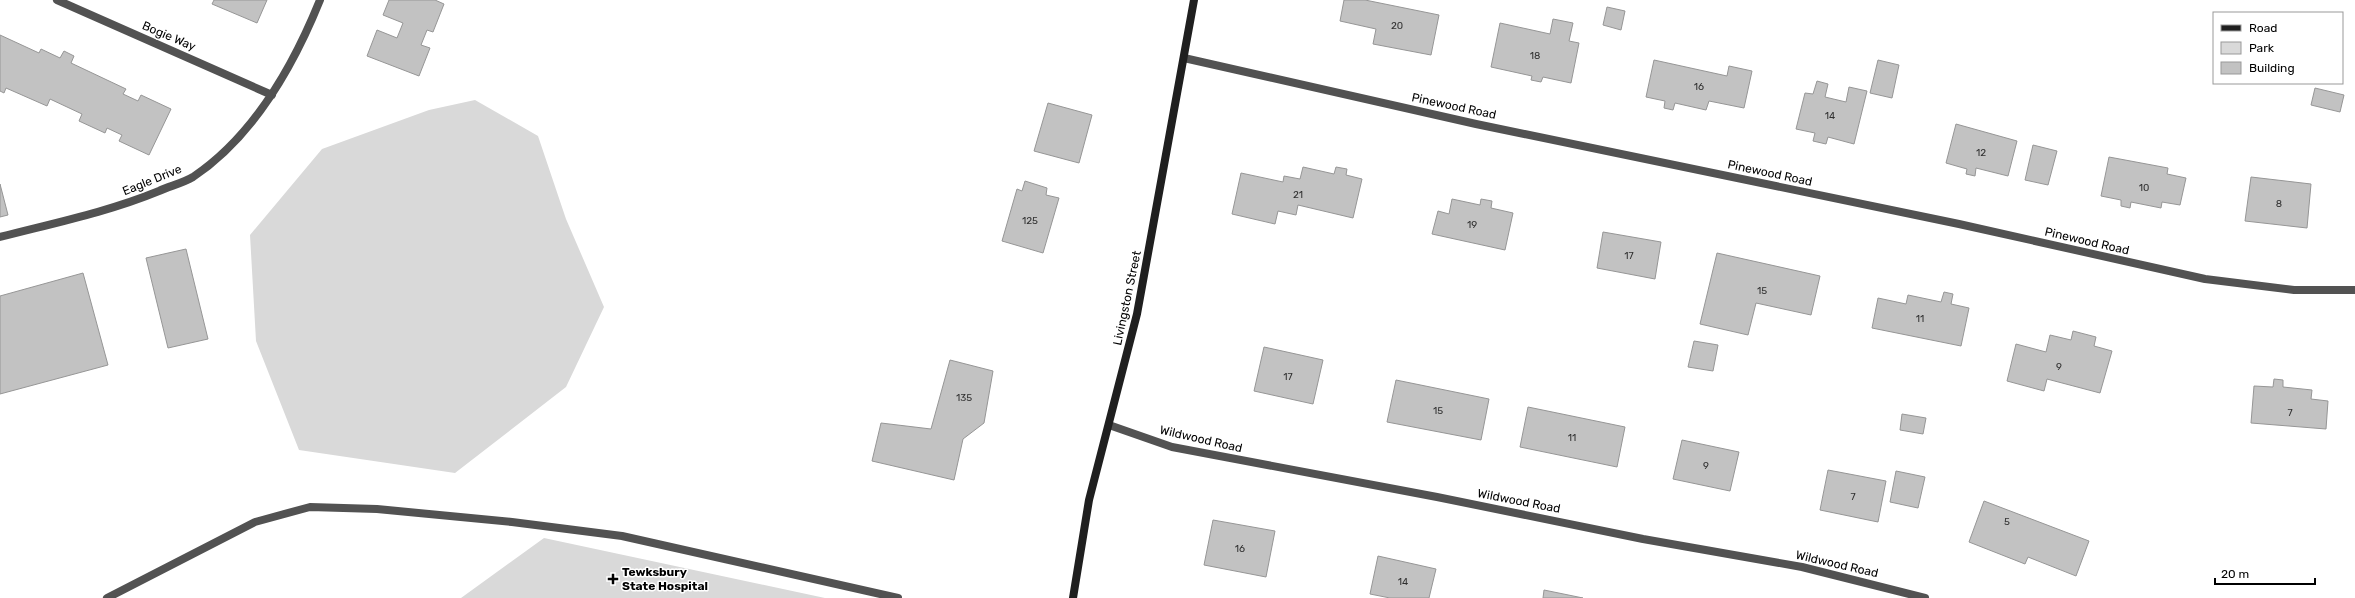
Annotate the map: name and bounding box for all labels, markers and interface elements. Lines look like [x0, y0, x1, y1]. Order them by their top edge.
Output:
legend [2213, 12, 2343, 84]
street label: Bogie Way [140, 18, 198, 54]
house number: 20 [1391, 20, 1403, 32]
text: Road [2249, 21, 2277, 35]
text: Park [2249, 41, 2275, 55]
house number: 18 [1530, 50, 1540, 62]
text: Building [2249, 61, 2295, 75]
house number: 16 [1694, 81, 1704, 93]
street label: Pinewood Road [1410, 90, 1498, 122]
house number: 14 [1825, 110, 1835, 122]
house number: 12 [1976, 147, 1986, 159]
street label: Pinewood Road [1726, 157, 1814, 189]
street label: Eagle Drive [120, 162, 184, 198]
house number: 10 [2139, 182, 2149, 194]
house number: 21 [1293, 189, 1303, 201]
house number: 8 [2276, 198, 2282, 210]
house number: 125 [1022, 215, 1038, 227]
house number: 19 [1467, 219, 1477, 231]
street label: Pinewood Road [2043, 224, 2131, 258]
street label: Livingston Street [1110, 249, 1144, 347]
house number: 17 [1624, 250, 1634, 262]
house number: 15 [1757, 285, 1767, 297]
house number: 11 [1916, 313, 1924, 325]
house number: 9 [2056, 361, 2062, 373]
house number: 17 [1283, 371, 1293, 383]
house number: 135 [956, 392, 972, 404]
house number: 15 [1433, 405, 1443, 417]
house number: 7 [2287, 407, 2293, 419]
street label: Wildwood Road [1158, 423, 1244, 455]
house number: 11 [1568, 432, 1576, 444]
house number: 9 [1703, 460, 1709, 472]
street label: Wildwood Road [1476, 486, 1562, 516]
house number: 7 [1850, 491, 1856, 503]
house number: 5 [2004, 516, 2010, 528]
house number: 16 [1235, 543, 1245, 555]
street label: Wildwood Road [1794, 548, 1880, 580]
scale bar [2215, 560, 2315, 586]
place label: Tewksbury State Hospital [622, 565, 708, 593]
text: 20 m [2221, 567, 2249, 581]
marker: Tewksbury State Hospital [607, 573, 619, 585]
house number: 14 [1398, 576, 1408, 588]

